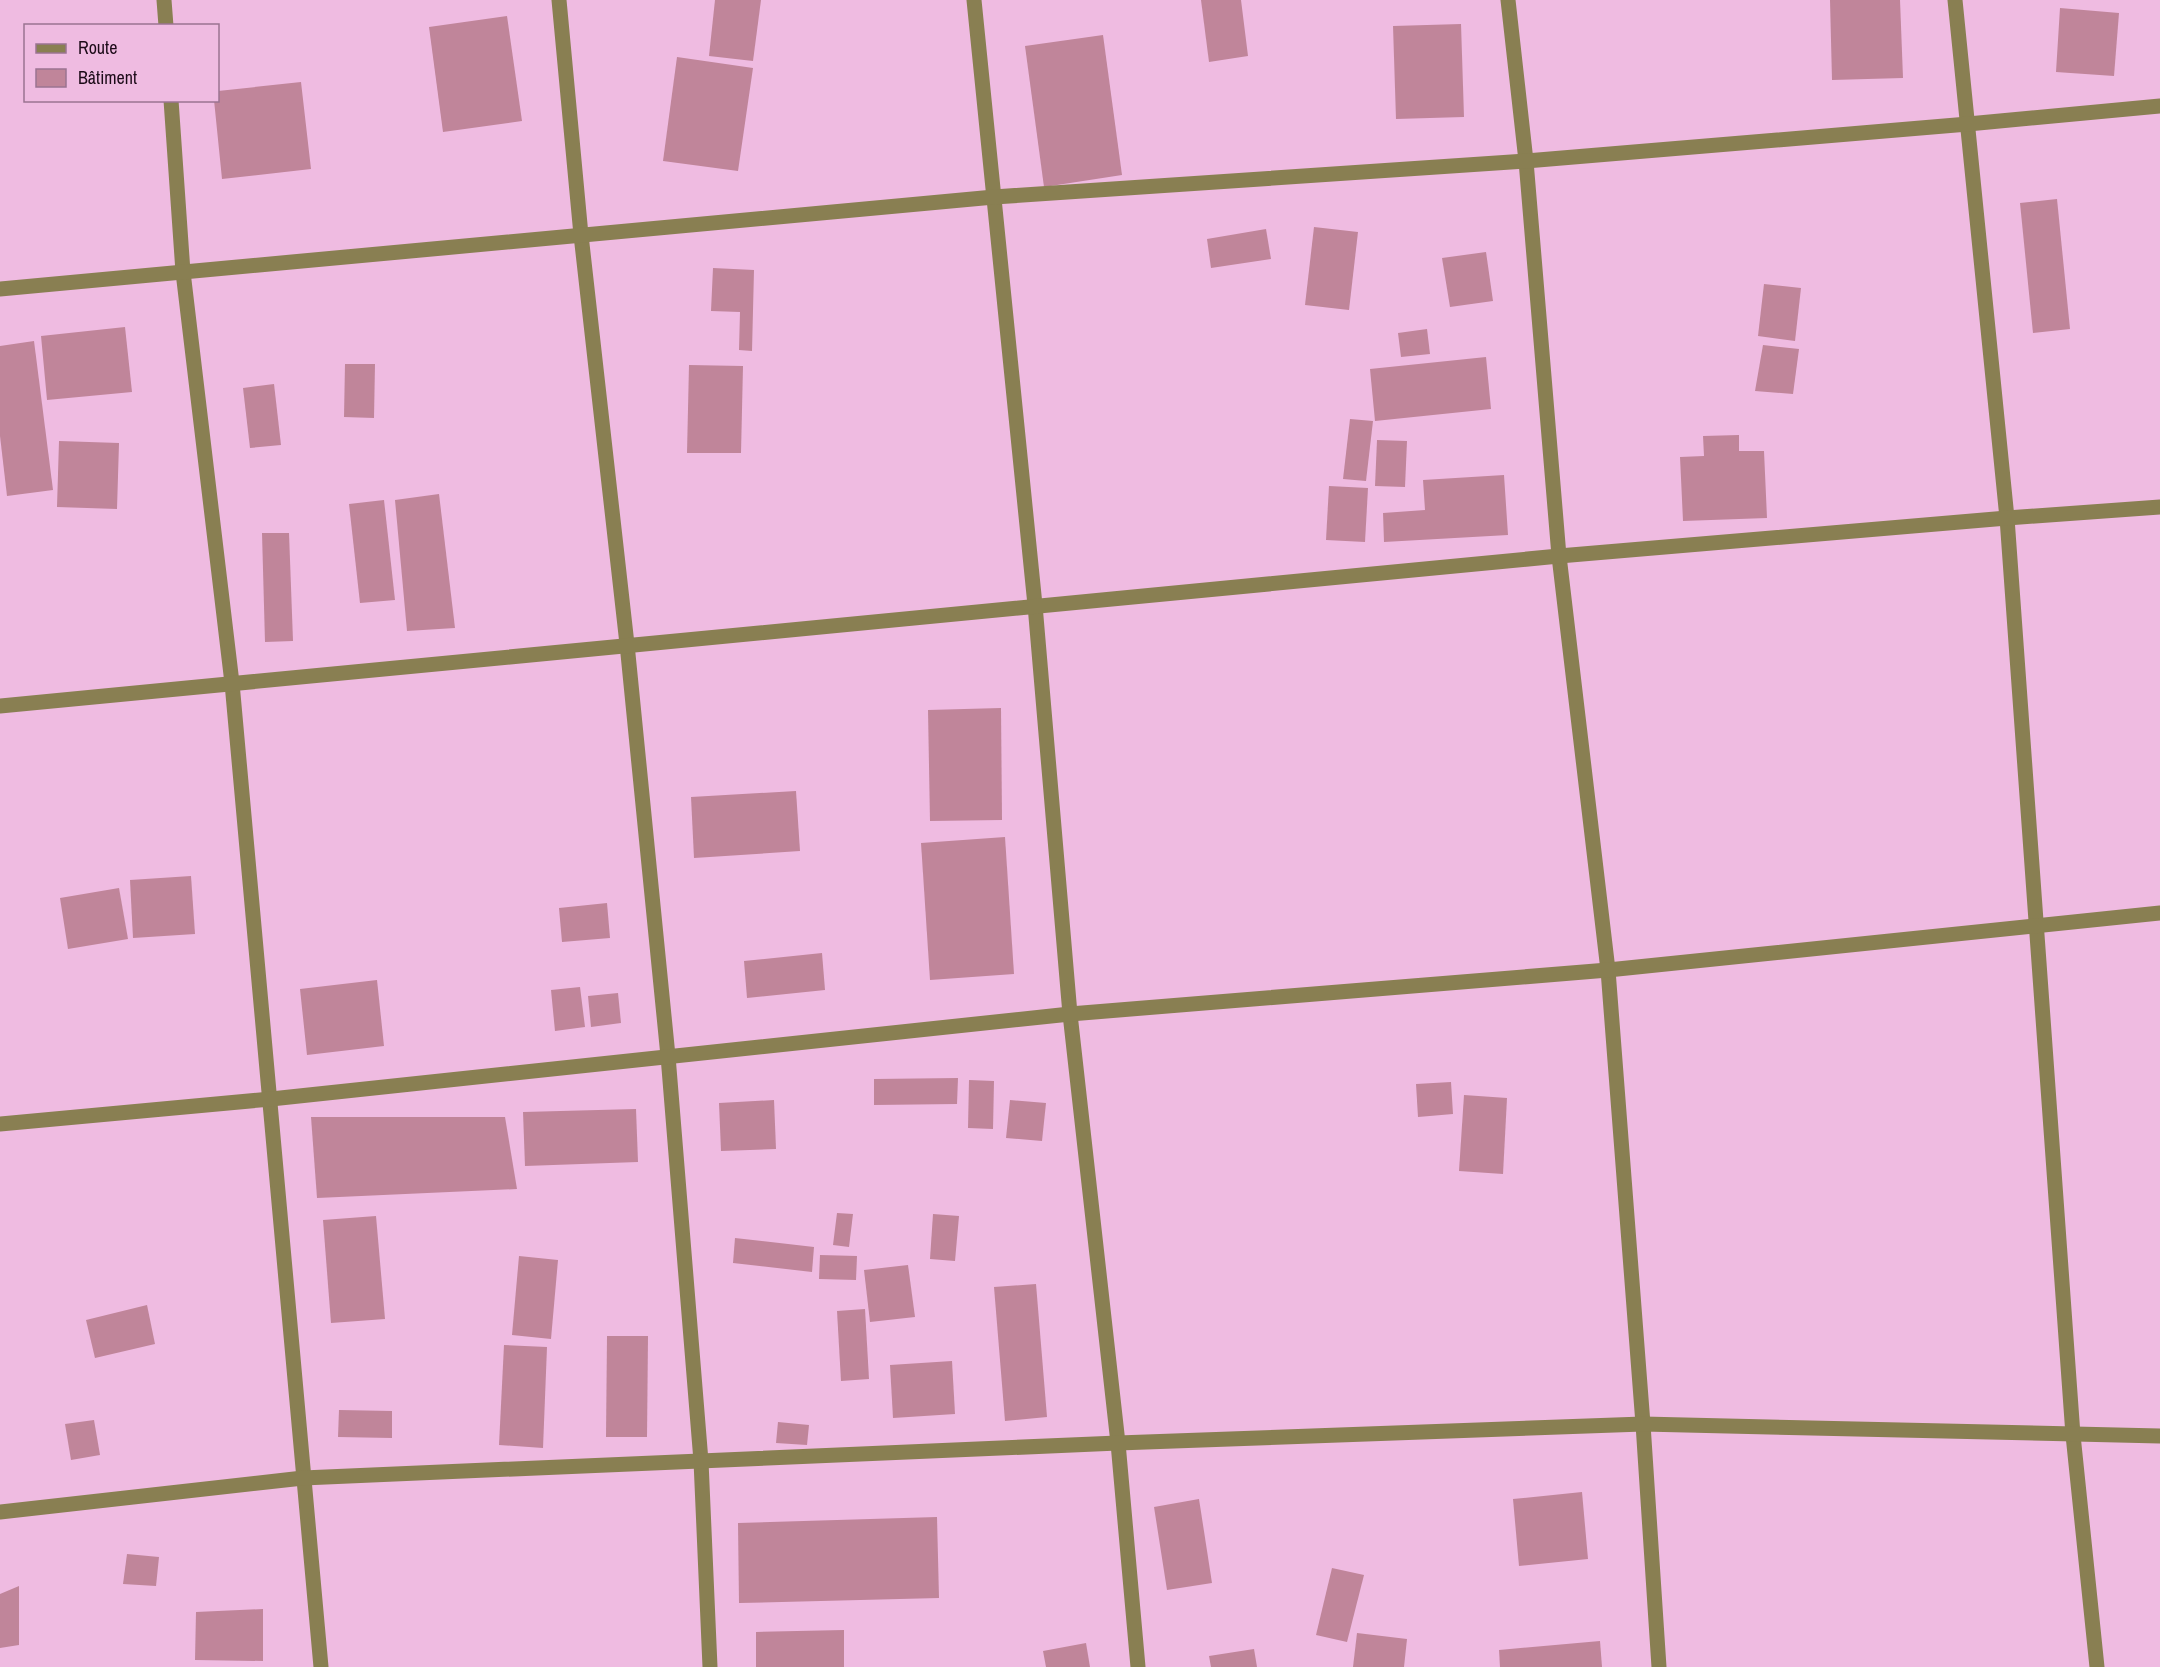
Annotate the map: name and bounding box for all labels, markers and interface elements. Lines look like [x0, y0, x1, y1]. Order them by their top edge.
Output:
legend [24, 24, 219, 102]
text: Route [78, 35, 117, 60]
text: Bâtiment [78, 65, 137, 90]

